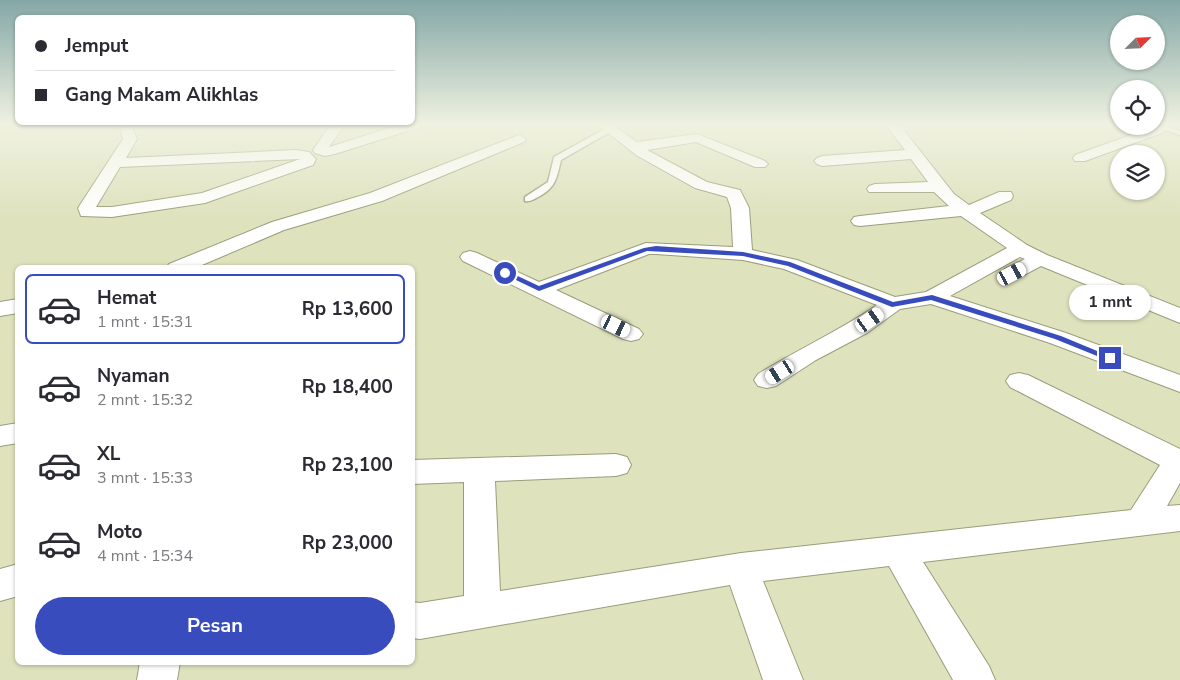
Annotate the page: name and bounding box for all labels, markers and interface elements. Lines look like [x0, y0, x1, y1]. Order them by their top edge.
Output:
north arrow [1110, 15, 1165, 70]
map controls [1110, 15, 1165, 200]
text: Jemput [65, 33, 128, 59]
button: locate [1110, 80, 1165, 135]
text: Gang Makam Alikhlas [65, 82, 258, 108]
button: layers [1110, 145, 1165, 200]
car [995, 260, 1028, 288]
route start [494, 262, 516, 284]
text: Hemat [97, 285, 156, 311]
callout: 1 mnt [1069, 286, 1151, 320]
icon: car [37, 287, 82, 332]
text: 1 mnt [1088, 291, 1132, 313]
text: Rp 13,600 [302, 296, 393, 322]
car [853, 305, 886, 335]
text: 1 mnt · 15:31 [97, 311, 193, 333]
car [599, 313, 632, 339]
route end [1099, 347, 1121, 369]
car [763, 358, 796, 386]
text: Nyaman [97, 363, 170, 389]
icon: car [37, 365, 82, 410]
text: Rp 18,400 [302, 374, 393, 400]
text: 2 mnt · 15:32 [97, 389, 193, 411]
text: XL [97, 441, 120, 467]
icon: car [37, 443, 82, 488]
text: Rp 23,100 [302, 452, 393, 478]
text: 3 mnt · 15:33 [97, 467, 193, 489]
text: Moto [97, 519, 143, 545]
icon: car [37, 521, 82, 566]
text: Rp 23,000 [302, 530, 393, 556]
text: 4 mnt · 15:34 [97, 545, 193, 567]
button: Pesan [35, 597, 395, 655]

